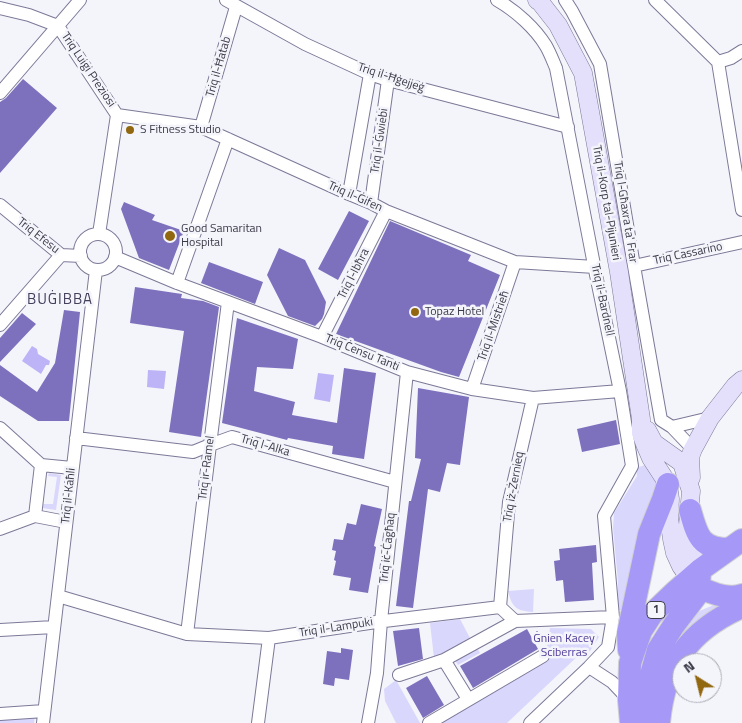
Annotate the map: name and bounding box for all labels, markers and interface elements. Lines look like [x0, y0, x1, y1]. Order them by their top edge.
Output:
street label: Triq Luigi Preziosi [58, 30, 118, 110]
street label: Triq il-Ħatab [203, 35, 235, 99]
street label: Triq il-Ħġejjeġ [356, 60, 426, 96]
street label: Triq il-Ġwiebi [368, 107, 392, 175]
place label: S Fitness Studio [140, 123, 221, 137]
marker: S Fitness Studio [124, 124, 136, 136]
street label: Triq il-Korp tal-Pijunieri [589, 144, 623, 262]
street label: Triq l-Għaxra ta' Frar [610, 160, 640, 264]
street label: Triq il-Ġifen [326, 179, 384, 215]
street label: Triq Efesu [14, 215, 62, 257]
place label: Good Samaritan Hospital [181, 222, 262, 250]
marker: Good Samaritan Hospital [163, 229, 177, 243]
street label: Triq Cassarino [652, 240, 724, 268]
street label: Triq l-Ibħra [335, 246, 373, 302]
street label: Triq il-Bardnell [587, 263, 617, 337]
street label: Triq il-Mistrieħ [475, 289, 513, 363]
district label: BUĠIBBA [26, 291, 94, 309]
place label: Topaz Hotel [425, 305, 484, 319]
marker: Topaz Hotel [409, 306, 421, 318]
street label: Triq Ċensu Tanti [323, 332, 401, 374]
street label: Triq l-Alka [239, 432, 291, 460]
street label: Triq ir-Ramel [196, 435, 218, 501]
street label: Triq iż-Żernieq [501, 450, 527, 524]
street label: Triq il-Kaħli [59, 467, 79, 525]
street label: Triq iċ-Ċagħaq [377, 512, 399, 584]
road number: 1 [647, 602, 665, 618]
street label: Triq il-Lampuki [298, 615, 374, 641]
park label: Ġnien Kacey Sciberras [533, 632, 595, 660]
north arrow [672, 653, 722, 703]
text: N [678, 655, 699, 678]

